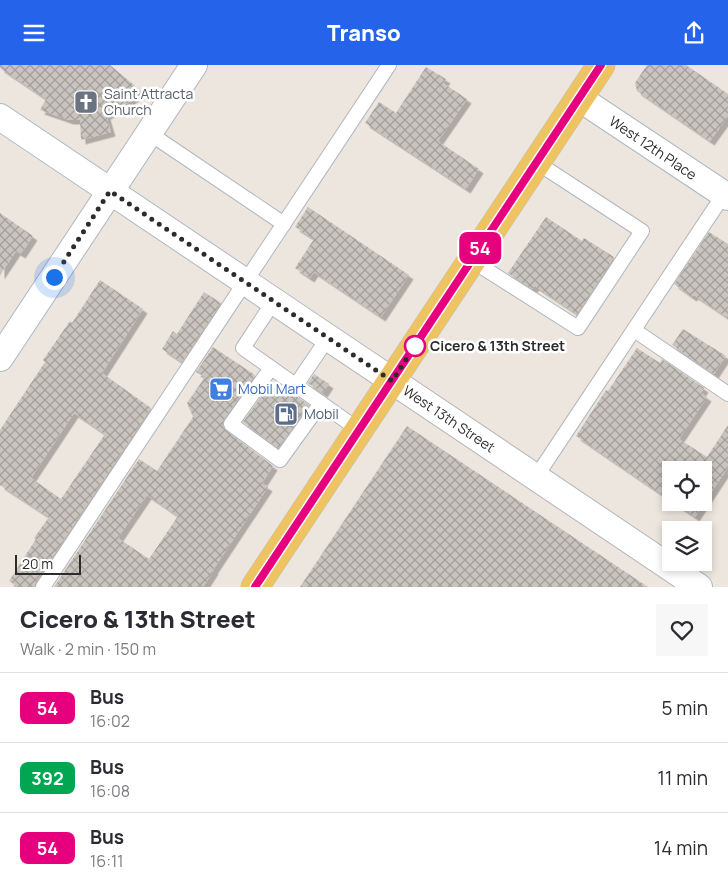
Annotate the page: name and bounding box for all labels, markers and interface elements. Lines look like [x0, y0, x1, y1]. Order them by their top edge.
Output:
text: Transo [327, 18, 401, 48]
icon: menu [20, 19, 48, 47]
icon: share [680, 19, 708, 47]
place label: Saint Attracta Church [104, 84, 193, 119]
church icon: Saint Attracta Church [73, 89, 99, 115]
street label: West 12th Place [606, 111, 701, 184]
line badge: 54 [458, 232, 502, 264]
text: 54 [469, 236, 491, 260]
your location [42, 265, 67, 290]
marker: Cicero & 13th Street [404, 335, 426, 357]
place label: Cicero & 13th Street [430, 336, 565, 355]
supermarket icon: Mobil Mart [208, 376, 234, 402]
place label: Mobil Mart [238, 379, 306, 398]
street label: West 13th Street [400, 381, 499, 457]
fuel station icon: Mobil [273, 401, 299, 427]
place label: Mobil [304, 404, 339, 423]
map controls [662, 461, 712, 571]
button: locate [662, 461, 712, 511]
button: layers [662, 521, 712, 571]
scale bar [15, 552, 81, 575]
text: 20 m [22, 554, 53, 573]
text: Cicero & 13th Street [20, 602, 256, 635]
button: heart [656, 604, 708, 656]
text: Walk · 2 min · 150 m [20, 638, 156, 660]
text: Bus [90, 684, 124, 710]
text: 5 min [661, 695, 708, 721]
text: 54 [37, 696, 58, 720]
text: 16:02 [90, 710, 130, 732]
text: Bus [90, 754, 124, 780]
text: 11 min [658, 765, 708, 791]
text: 392 [31, 766, 64, 790]
text: 16:08 [90, 780, 130, 802]
text: Bus [90, 824, 124, 850]
text: 14 min [654, 835, 708, 861]
text: 54 [37, 836, 58, 860]
text: 16:11 [90, 850, 123, 872]

